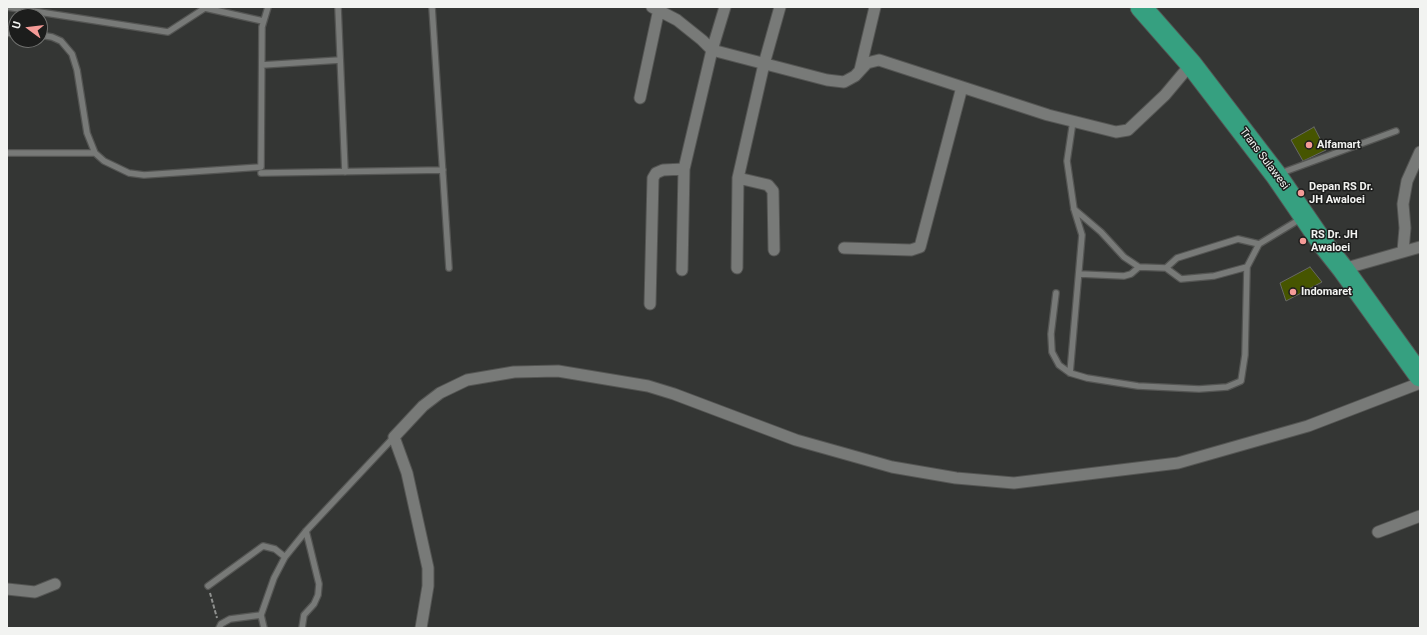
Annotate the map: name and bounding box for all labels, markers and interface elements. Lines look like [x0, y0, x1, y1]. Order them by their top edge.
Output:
north arrow [8, 8, 48, 48]
text: U [10, 20, 24, 30]
street label: Trans Sulawesi [1237, 126, 1291, 192]
place label: Alfamart [1317, 138, 1361, 152]
marker: Alfamart [1304, 140, 1314, 150]
place label: Depan RS Dr. JH Awaloei [1309, 180, 1373, 206]
marker: Depan RS Dr. JH Awaloei [1296, 188, 1306, 198]
place label: RS Dr. JH Awaloei [1311, 228, 1358, 254]
marker: RS Dr. JH Awaloei [1298, 236, 1308, 246]
place label: Indomaret [1301, 285, 1352, 299]
marker: Indomaret [1288, 287, 1298, 297]

